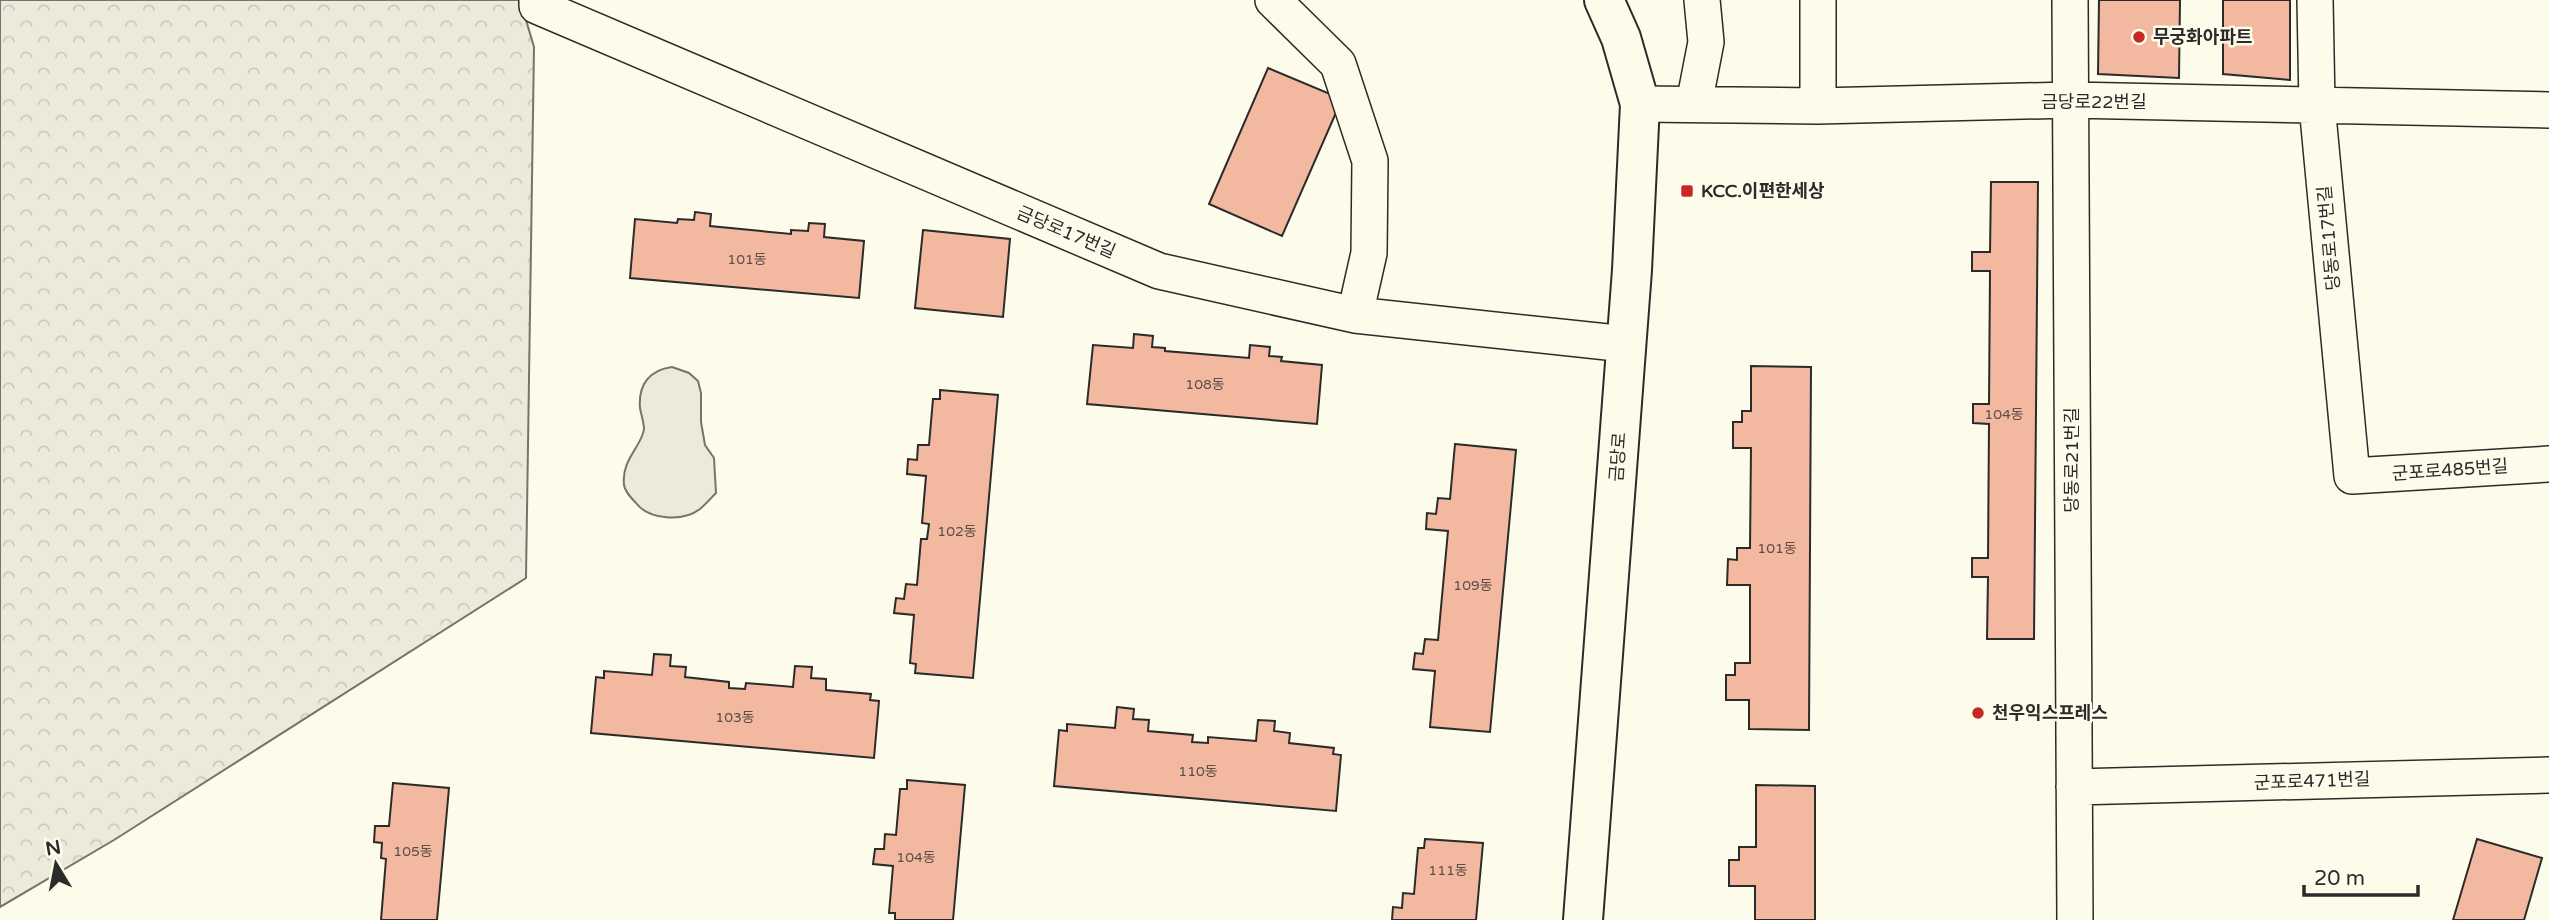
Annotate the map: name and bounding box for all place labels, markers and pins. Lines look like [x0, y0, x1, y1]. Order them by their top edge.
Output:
place label: 무궁화아파트 [2153, 26, 2252, 48]
marker: 무궁화아파트 [2131, 29, 2147, 45]
place label: KCC.이편한세상 [1701, 180, 1825, 202]
marker: KCC.이편한세상 [1679, 183, 1695, 199]
place label: 천우익스프레스 [1992, 702, 2108, 724]
marker: 천우익스프레스 [1970, 705, 1986, 721]

